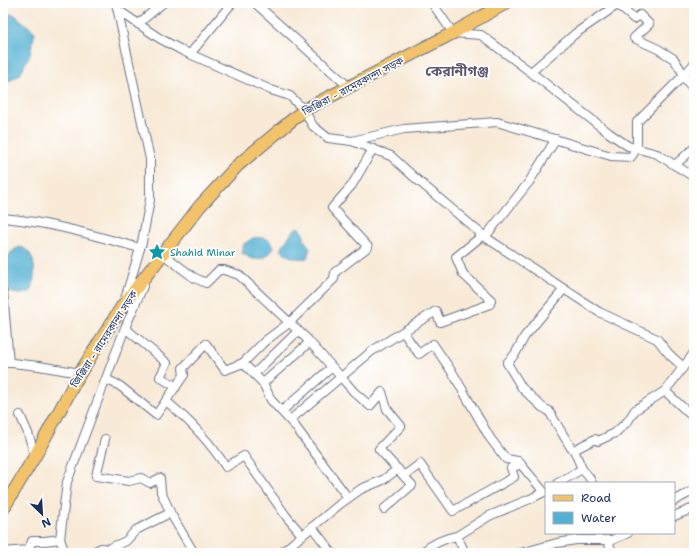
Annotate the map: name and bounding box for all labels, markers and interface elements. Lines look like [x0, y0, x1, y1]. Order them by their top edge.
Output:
street label: জিঞ্জিরা - রামেরকান্দা সড়ক [299, 53, 407, 119]
district label: কেরানীগঞ্জ [425, 62, 489, 80]
place icon: Shahid Minar [147, 242, 167, 262]
place label: Shahid Minar [170, 246, 236, 259]
street label: জিঞ্জিরা - রামেরকান্দা সড়ক [67, 287, 141, 391]
legend [545, 482, 675, 534]
text: Road [581, 490, 612, 506]
north arrow [22, 494, 62, 534]
text: Water [581, 510, 617, 526]
text: N [39, 514, 53, 531]

